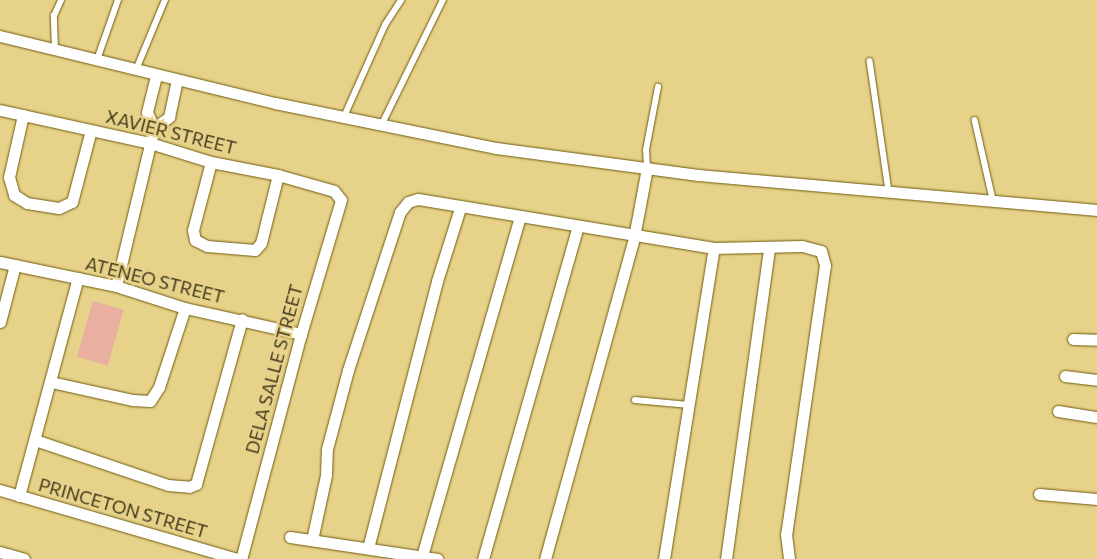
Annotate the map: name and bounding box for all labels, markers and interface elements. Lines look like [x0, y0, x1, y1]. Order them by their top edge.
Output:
street label: XAVIER STREET [104, 105, 238, 159]
street label: ATENEO STREET [83, 252, 227, 308]
street label: DELA SALLE STREET [241, 282, 307, 456]
street label: PRINCETON STREET [36, 474, 210, 542]

